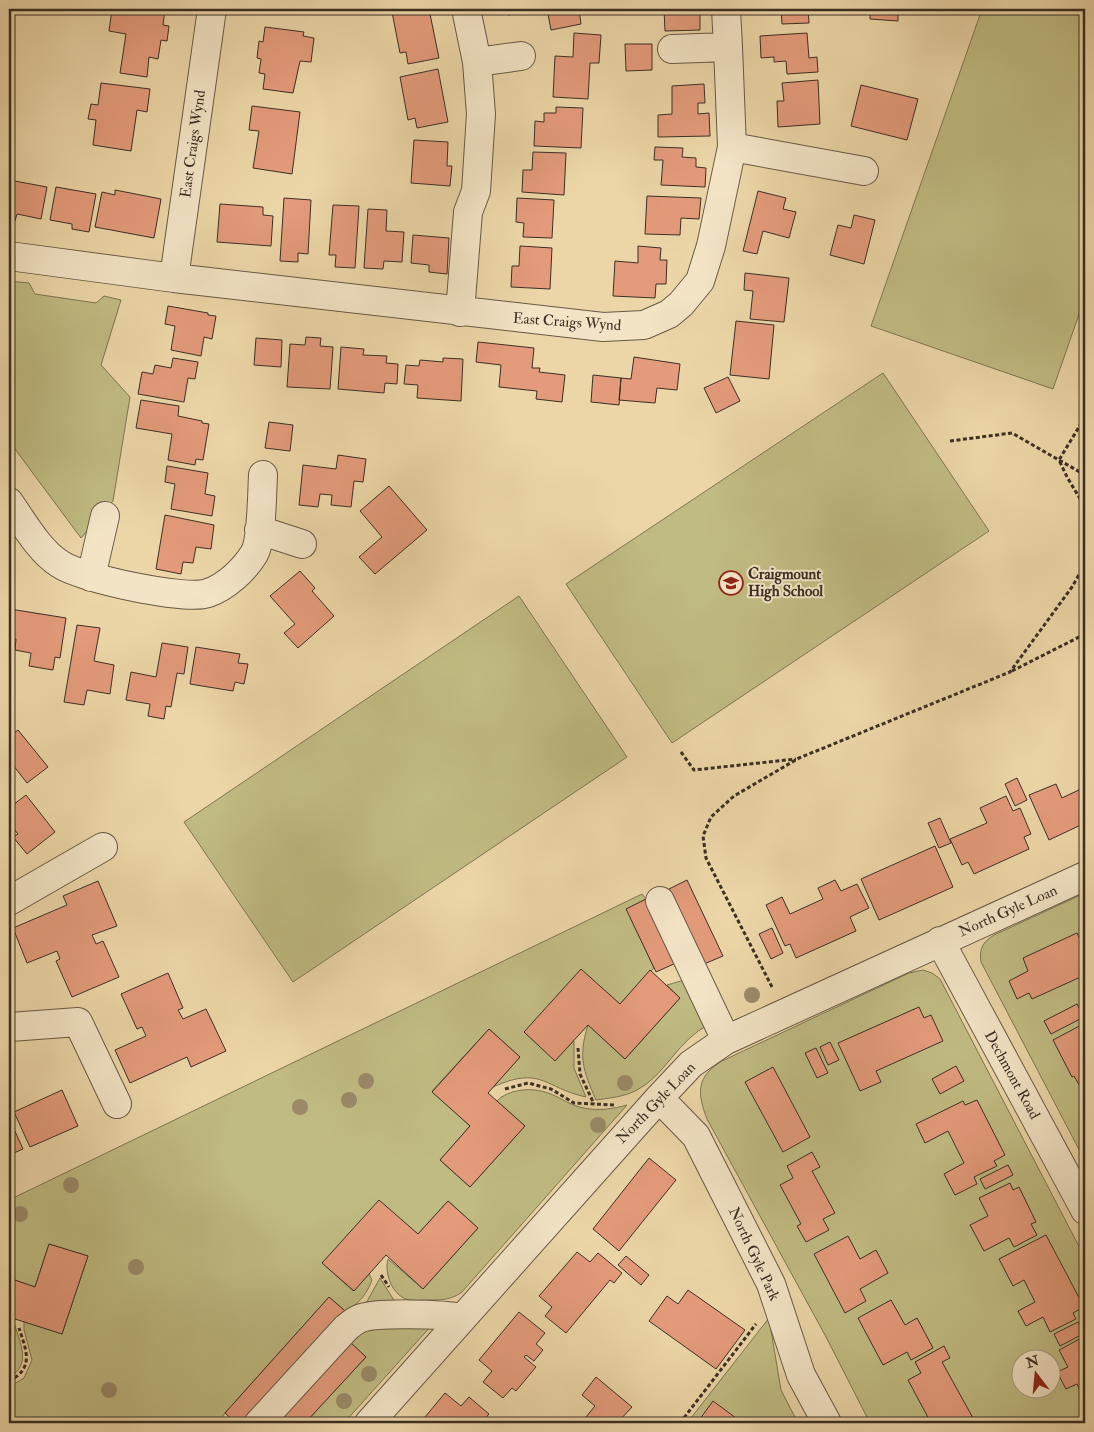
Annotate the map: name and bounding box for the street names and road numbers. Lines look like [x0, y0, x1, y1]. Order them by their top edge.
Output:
street label: East Craigs Wynd [176, 88, 210, 199]
street label: East Craigs Wynd [512, 309, 622, 335]
street label: North Gyle Loan [956, 881, 1061, 941]
street label: Dechmont Road [980, 1027, 1044, 1123]
street label: North Gyle Loan [612, 1058, 700, 1148]
street label: North Gyle Park [724, 1204, 784, 1304]

